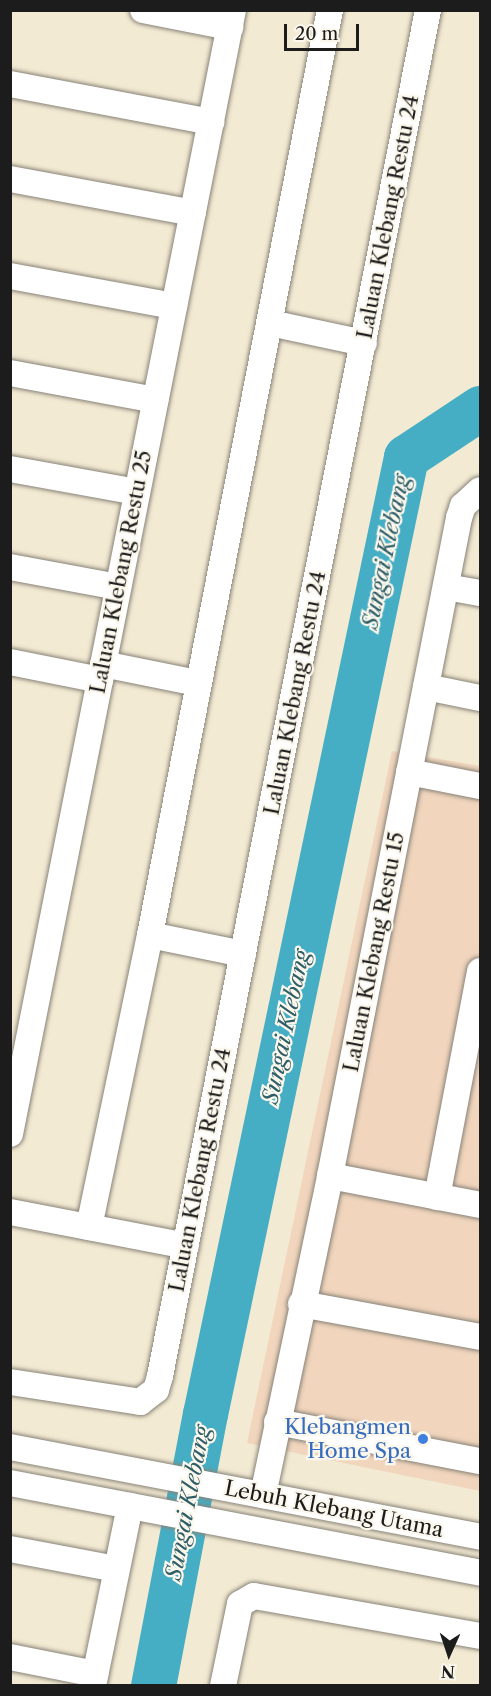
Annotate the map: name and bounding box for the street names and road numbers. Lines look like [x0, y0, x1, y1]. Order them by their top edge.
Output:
street label: Laluan Klebang Restu 24 [352, 93, 424, 341]
street label: Laluan Klebang Restu 25 [85, 448, 157, 696]
street label: Laluan Klebang Restu 24 [259, 569, 331, 817]
street label: Laluan Klebang Restu 15 [338, 830, 410, 1074]
street label: Laluan Klebang Restu 24 [164, 1046, 236, 1294]
street label: Lebuh Klebang Utama [222, 1475, 446, 1543]

